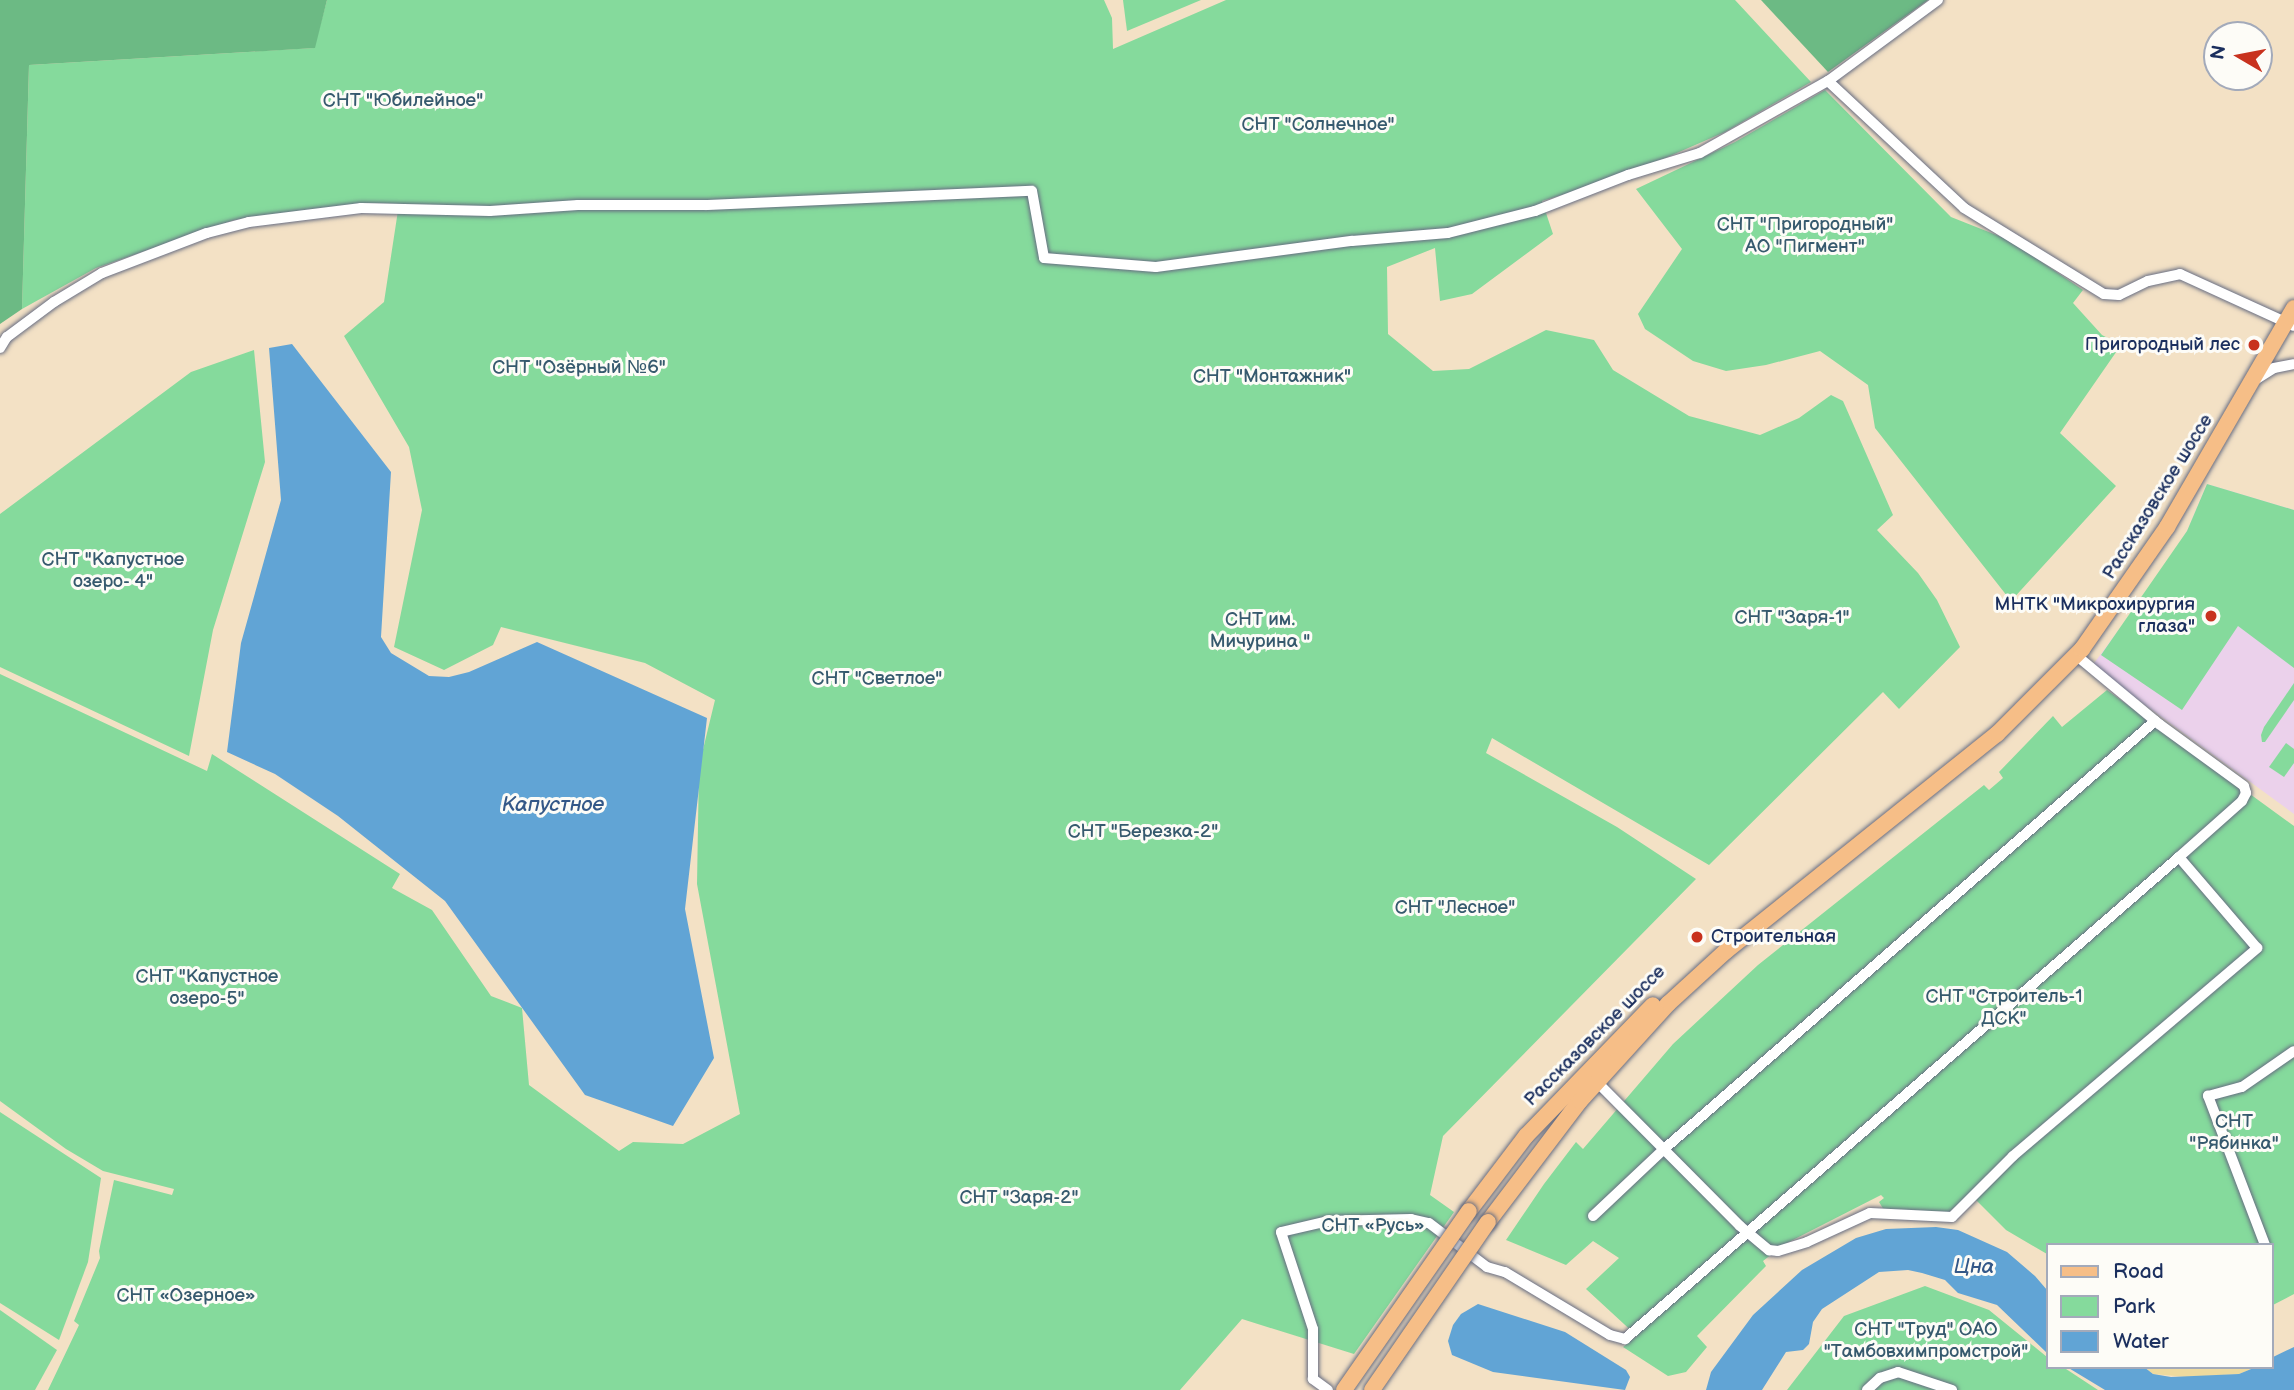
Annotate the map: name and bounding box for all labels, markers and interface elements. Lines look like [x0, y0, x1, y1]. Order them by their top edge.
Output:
north arrow [2203, 21, 2273, 91]
text: N [2206, 44, 2231, 62]
park label: СНТ "Юбилейное" [323, 90, 483, 112]
park label: СНТ "Солнечное" [1241, 114, 1395, 136]
park label: СНТ "Пригородный" АО "Пигмент" [1717, 214, 1893, 258]
place label: Пригородный лес [2085, 334, 2240, 356]
marker: Пригородный лес [2246, 337, 2262, 353]
park label: СНТ "Озёрный №6" [492, 357, 666, 379]
park label: СНТ "Монтажник" [1193, 366, 1351, 388]
street label: Рассказовское шоссе [2098, 410, 2218, 584]
park label: СНТ "Капустное озеро- 4" [42, 549, 184, 593]
place label: МНТК "Микрохирургия глаза" [1995, 594, 2195, 638]
marker: МНТК "Микрохирургия глаза" [2201, 606, 2221, 626]
park label: СНТ "Заря-1" [1734, 607, 1850, 629]
park label: СНТ им. Мичурина " [1210, 609, 1310, 653]
park label: СНТ "Светлое" [812, 668, 942, 690]
water label: Капустное [502, 792, 604, 818]
park label: СНТ "Березка-2" [1068, 821, 1218, 843]
park label: СНТ "Лесное" [1395, 897, 1515, 919]
place label: Строительная [1711, 926, 1836, 948]
marker: Строительная [1689, 929, 1705, 945]
street label: Рассказовское шоссе [1520, 961, 1670, 1111]
park label: СНТ "Капустное озеро-5" [136, 966, 278, 1010]
park label: СНТ "Строитель-1 ДСК" [1925, 986, 2083, 1030]
park label: СНТ "Рябинка" [2189, 1111, 2279, 1155]
park label: СНТ "Заря-2" [959, 1187, 1079, 1209]
park label: СНТ «Русь» [1321, 1215, 1425, 1237]
legend [2046, 1243, 2273, 1369]
water label: Цна [1954, 1254, 1994, 1280]
text: Road [2113, 1259, 2164, 1284]
park label: СНТ «Озерное» [116, 1285, 256, 1307]
text: Park [2113, 1294, 2155, 1319]
park label: СНТ "Труд" ОАО "Тамбовхимпромстрой" [1824, 1319, 2028, 1363]
text: Water [2113, 1329, 2169, 1354]

